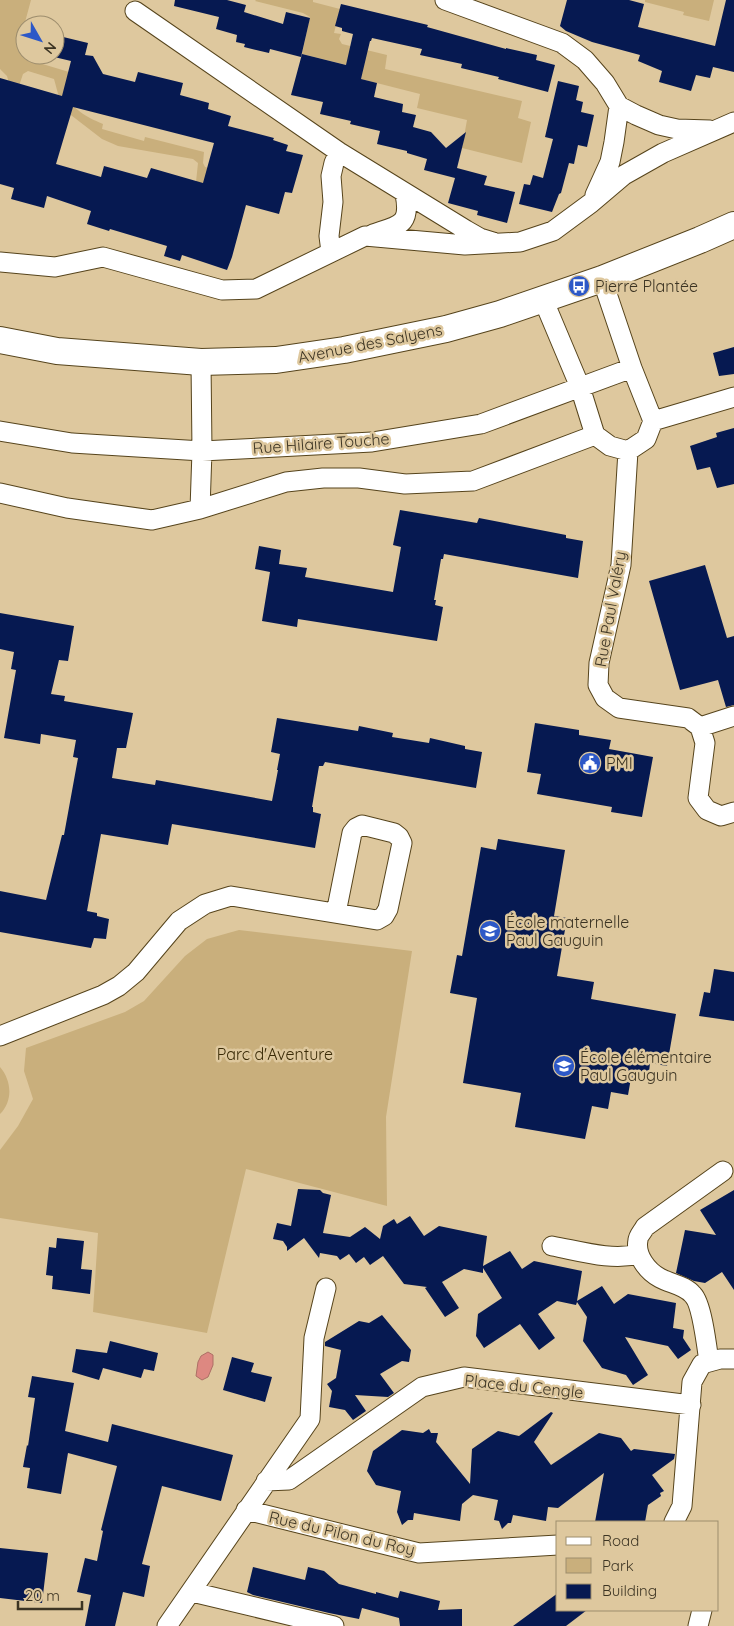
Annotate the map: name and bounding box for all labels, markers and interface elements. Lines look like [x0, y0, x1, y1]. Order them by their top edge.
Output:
north arrow [15, 15, 65, 65]
text: N [40, 39, 60, 58]
bus stop icon: Pierre Plantée [567, 274, 591, 298]
place label: Pierre Plantée [595, 276, 698, 296]
street label: Avenue des Salyens [296, 319, 444, 367]
street label: Rue Hilaire Touche [252, 428, 390, 458]
street label: Rue Paul Valéry [590, 550, 630, 668]
public building icon: PMI [578, 751, 602, 775]
place label: PMI [606, 753, 633, 773]
place label: École maternelle Paul Gauguin [506, 912, 629, 950]
school or university icon: École maternelle Paul Gauguin [478, 919, 502, 943]
park label: Parc d'Aventure [217, 1044, 333, 1064]
place label: École élémentaire Paul Gauguin [580, 1047, 712, 1085]
school or university icon: École élémentaire Paul Gauguin [552, 1054, 576, 1078]
street label: Place du Cengle [464, 1370, 584, 1402]
street label: Rue du Pilon du Roy [267, 1506, 417, 1560]
legend [556, 1521, 719, 1611]
text: Road [602, 1531, 639, 1550]
text: Park [602, 1556, 634, 1575]
scale bar [18, 1578, 81, 1610]
text: Building [602, 1581, 657, 1600]
text: 20 m [25, 1586, 60, 1605]

